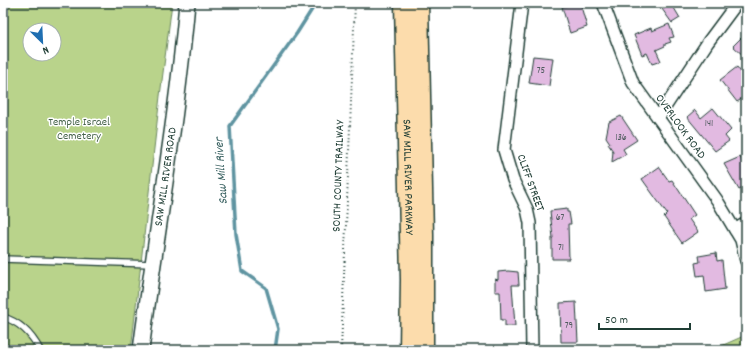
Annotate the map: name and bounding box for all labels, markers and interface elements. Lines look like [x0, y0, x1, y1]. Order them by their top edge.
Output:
north arrow [22, 22, 62, 62]
text: N [39, 41, 51, 58]
house number: 75 [537, 64, 546, 78]
street label: OVERLOOK ROAD [651, 91, 709, 163]
park label: Temple Israel Cemetery [48, 114, 110, 145]
house number: 141 [705, 117, 713, 131]
street label: SOUTH COUNTY TRAILWAY [329, 119, 349, 232]
street label: SAW MILL RIVER PARKWAY [398, 119, 418, 236]
street label: SAW MILL RIVER ROAD [150, 126, 181, 227]
house number: 136 [615, 131, 627, 145]
water label: Saw Mill River [210, 135, 234, 205]
street label: CLIFF STREET [512, 152, 548, 214]
house number: 67 [556, 211, 565, 225]
house number: 71 [558, 241, 564, 255]
scale bar [599, 305, 690, 331]
text: 50 m [605, 312, 628, 329]
house number: 79 [565, 319, 573, 333]

